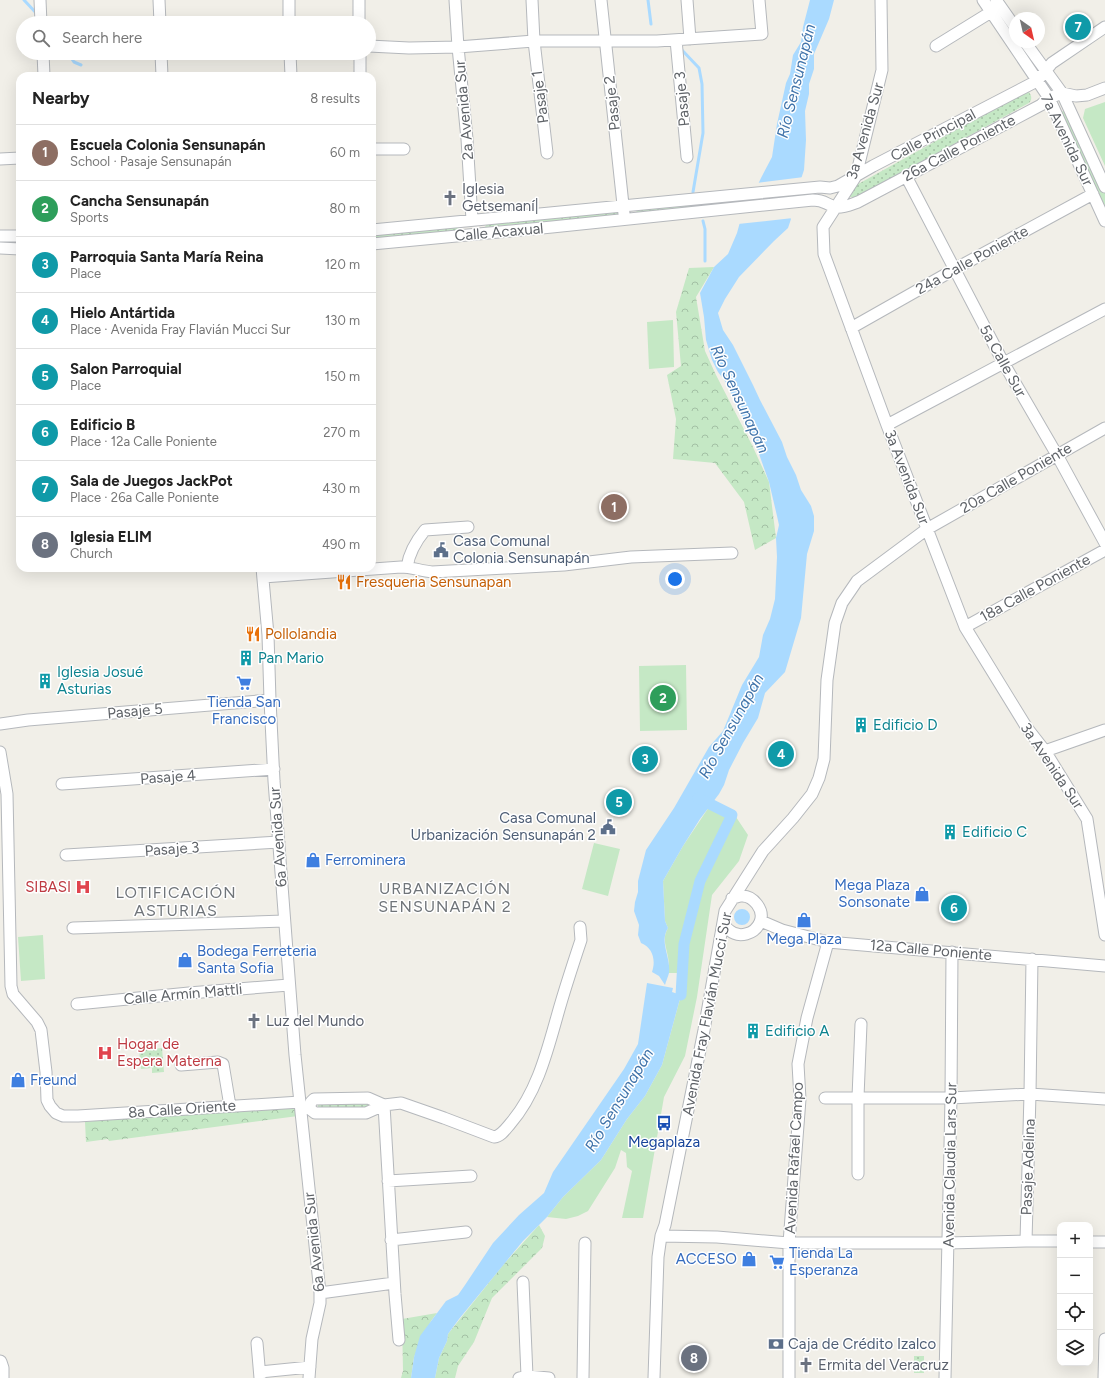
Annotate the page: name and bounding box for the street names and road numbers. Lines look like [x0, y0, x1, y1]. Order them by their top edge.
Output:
street label: 2a Avenida Sur [451, 59, 477, 161]
street label: Pasaje 1 [528, 70, 552, 124]
street label: Pasaje 3 [671, 71, 693, 127]
street label: Pasaje 2 [600, 75, 624, 131]
street label: 3a Avenida Sur [843, 80, 887, 182]
street label: 7a Avenida Sur [1037, 91, 1097, 189]
street label: Calle Principal [887, 105, 979, 165]
street label: 26a Calle Poniente [900, 111, 1018, 185]
street label: Calle Acaxual [454, 219, 544, 245]
street label: 24a Calle Poniente [913, 222, 1031, 298]
street label: 5a Calle Sur [976, 322, 1030, 400]
street label: 3a Avenida Sur [881, 427, 933, 527]
street label: 20a Calle Poniente [957, 439, 1075, 517]
street label: 18a Calle Poniente [977, 550, 1093, 626]
street label: Pasaje 5 [107, 700, 163, 722]
street label: 3a Avenida Sur [1017, 720, 1087, 812]
street label: Pasaje 4 [139, 766, 197, 788]
street label: 6a Avenida Sur [266, 786, 290, 888]
street label: Pasaje 3 [144, 838, 200, 860]
street label: Avenida Fray Flavián Mucci Sur [678, 911, 736, 1117]
street label: 12a Calle Poniente [869, 936, 993, 964]
street label: Calle Armín Mattli [123, 980, 243, 1008]
street label: Avenida Rafael Campo [781, 1081, 807, 1234]
street label: Avenida Claudia Lars Sur [940, 1082, 960, 1248]
street label: 8a Calle Oriente [127, 1096, 237, 1122]
street label: Pasaje Adelina [1017, 1118, 1039, 1216]
street label: 6a Avenida Sur [300, 1191, 328, 1293]

